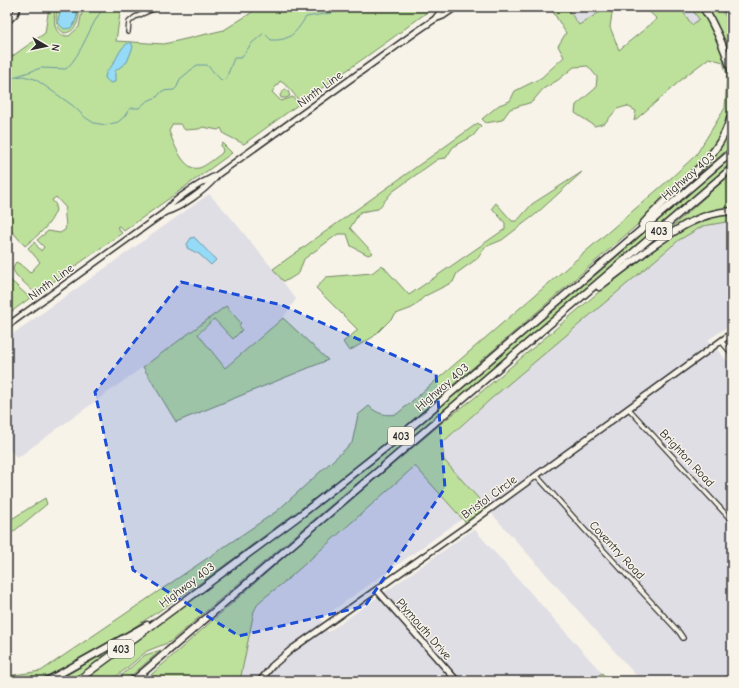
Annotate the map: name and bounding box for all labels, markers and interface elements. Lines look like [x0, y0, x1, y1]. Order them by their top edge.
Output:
north arrow [26, 26, 66, 66]
text: N [48, 43, 62, 52]
street label: Ninth Line [295, 68, 345, 110]
street label: Highway 403 [659, 149, 717, 203]
road number: 403 [646, 222, 672, 240]
street label: Ninth Line [26, 261, 76, 303]
street label: Highway 403 [413, 360, 471, 414]
street label: Brighton Road [657, 426, 717, 490]
road number: 403 [388, 427, 414, 445]
street label: Bristol Circle [459, 472, 519, 522]
street label: Coventry Road [586, 518, 648, 582]
street label: Highway 403 [156, 560, 218, 610]
street label: Plymouth Drive [394, 595, 454, 663]
road number: 403 [108, 640, 134, 658]

